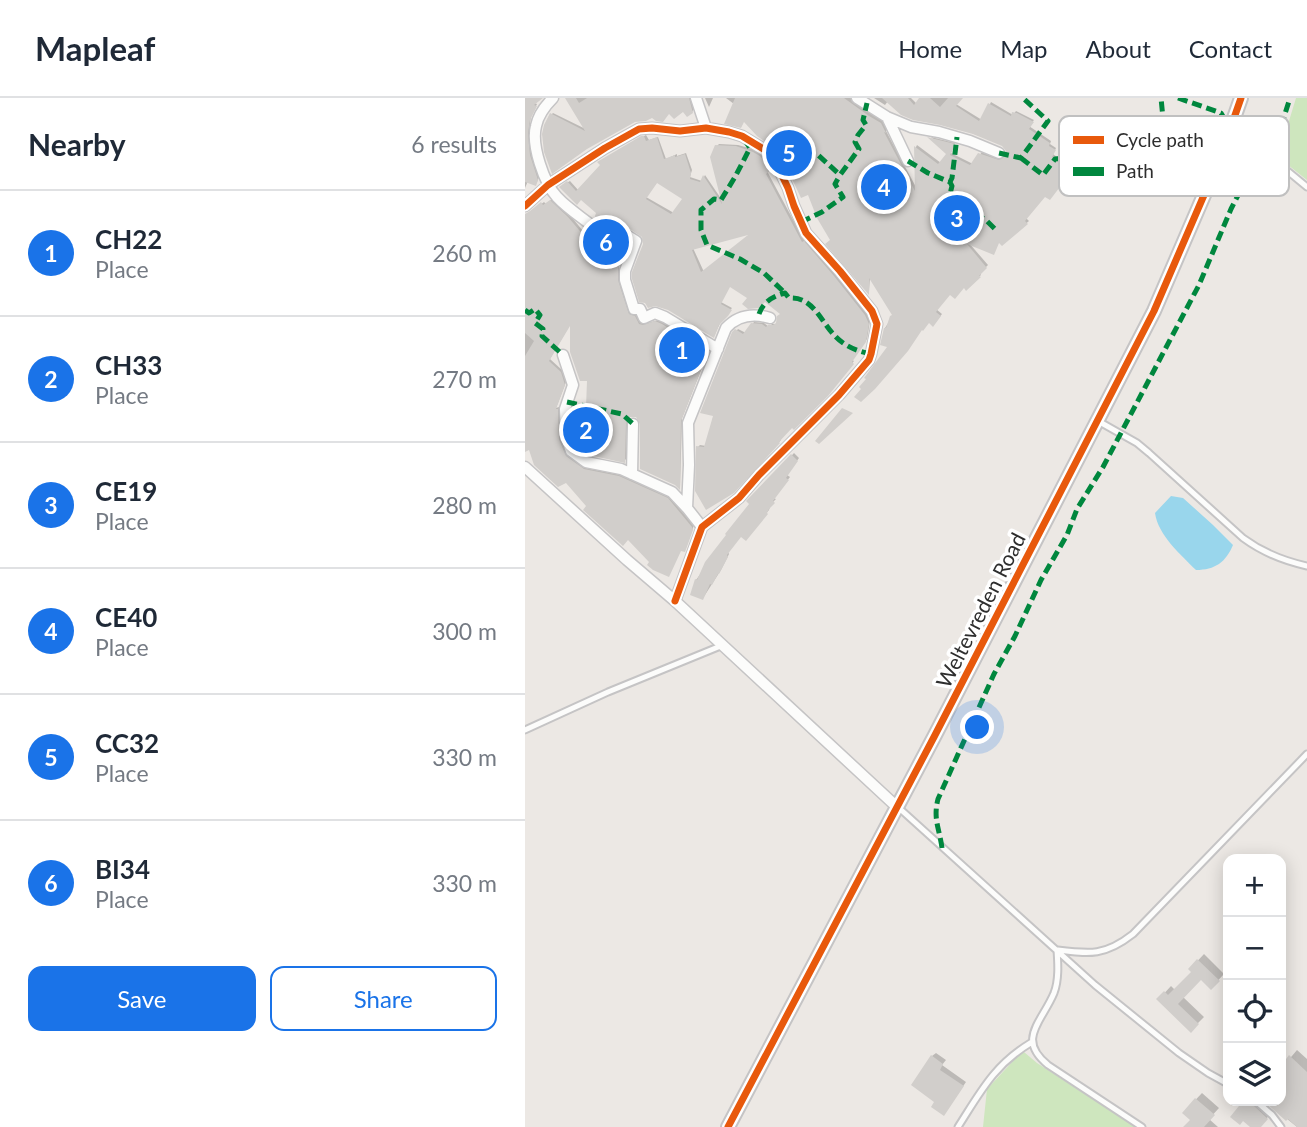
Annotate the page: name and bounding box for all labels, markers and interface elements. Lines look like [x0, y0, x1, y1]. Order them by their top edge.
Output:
text: Mapleaf [35, 28, 155, 68]
text: Home [898, 34, 962, 63]
text: Map [1000, 34, 1048, 63]
text: About [1086, 34, 1151, 63]
text: Contact [1189, 34, 1272, 63]
legend [1059, 116, 1289, 196]
text: Nearby [28, 126, 126, 162]
pin: 5 [766, 127, 812, 179]
text: Cycle path [1116, 128, 1204, 151]
text: 6 results [411, 130, 497, 158]
text: Path [1116, 159, 1154, 182]
pin: 4 [861, 161, 907, 213]
pin: 3 [934, 192, 980, 244]
pin: 6 [583, 216, 629, 268]
text: CH22 [95, 223, 162, 255]
text: 1 [44, 239, 58, 267]
text: 260 m [432, 239, 497, 267]
text: Place [95, 255, 149, 283]
pin: 1 [659, 324, 705, 376]
text: CH33 [95, 349, 162, 381]
text: 2 [44, 365, 58, 393]
text: 270 m [432, 365, 497, 393]
text: Place [95, 381, 149, 409]
pin: 2 [563, 404, 609, 456]
text: CE19 [95, 475, 157, 507]
text: 3 [44, 491, 58, 519]
text: 280 m [432, 491, 497, 519]
text: Place [95, 507, 149, 535]
street label: Weltevreden Road [930, 528, 1030, 692]
text: CE40 [95, 601, 157, 633]
text: 4 [44, 617, 58, 645]
text: 300 m [432, 617, 497, 645]
text: Place [95, 633, 149, 661]
your location [960, 710, 994, 744]
text: CC32 [95, 727, 159, 759]
text: 5 [44, 743, 58, 771]
text: 330 m [432, 743, 497, 771]
text: Place [95, 759, 149, 787]
text: BI34 [95, 853, 150, 885]
map controls [1223, 854, 1286, 1106]
button: + [1223, 854, 1286, 917]
text: 6 [44, 869, 58, 897]
text: 330 m [432, 869, 497, 897]
text: Place [95, 885, 149, 913]
button: − [1223, 917, 1286, 980]
button: Save [28, 966, 256, 1031]
button: Share [270, 966, 497, 1031]
button: locate [1223, 980, 1286, 1043]
button: layers [1223, 1043, 1286, 1106]

